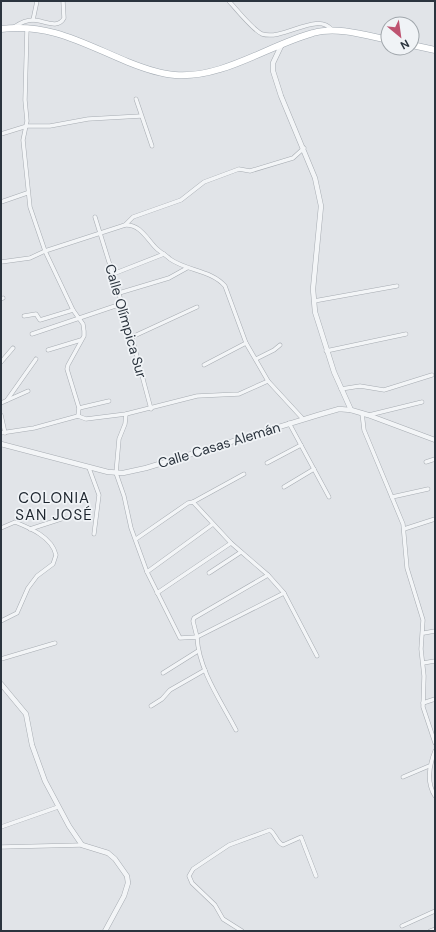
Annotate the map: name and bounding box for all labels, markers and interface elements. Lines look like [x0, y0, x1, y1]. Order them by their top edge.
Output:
north arrow [380, 16, 420, 56]
text: N [398, 37, 412, 53]
street label: Calle Olímpica Sur [101, 262, 151, 380]
street label: Calle Casas Alemán [156, 418, 282, 472]
district label: COLONIA SAN JOSÉ [15, 488, 93, 525]

